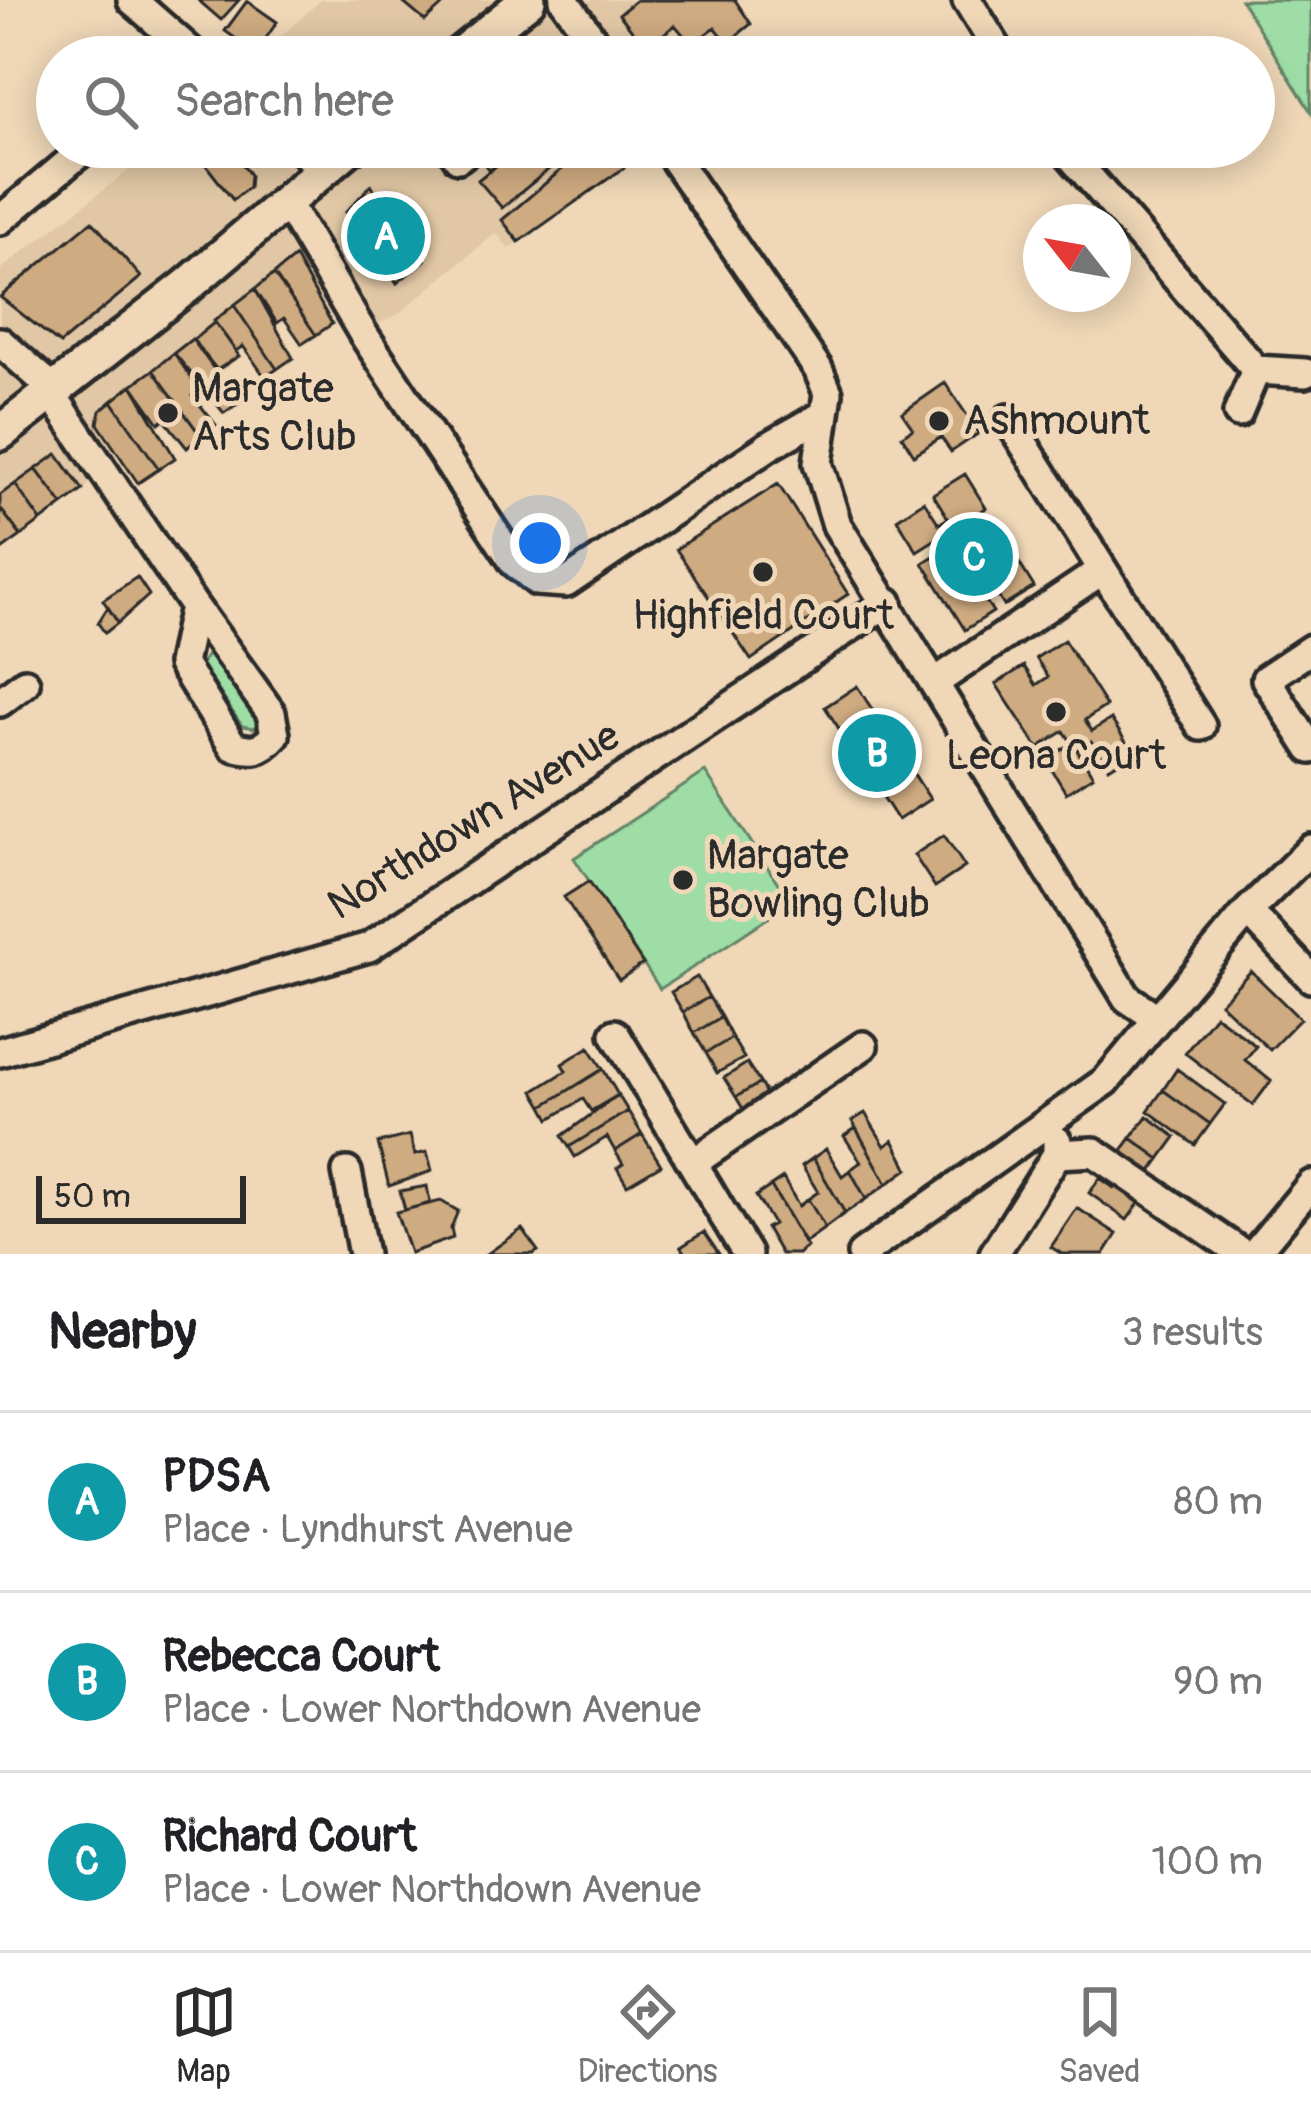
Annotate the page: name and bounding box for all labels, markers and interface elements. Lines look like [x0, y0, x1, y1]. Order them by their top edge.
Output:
search box [36, 36, 1275, 168]
icon: search [78, 69, 144, 135]
text: Search here [174, 74, 394, 130]
pin: A [347, 191, 425, 281]
north arrow [1023, 204, 1131, 312]
place label: Margate Arts Club [192, 363, 357, 463]
place label: Ashmount [963, 395, 1150, 447]
marker: Margate Arts Club [155, 400, 181, 426]
marker: Ashmount [926, 408, 952, 434]
pin: C [935, 512, 1013, 602]
your location [510, 513, 570, 573]
marker: Highfield Court [750, 559, 776, 585]
place label: Highfield Court [632, 590, 894, 642]
marker: Leona Court [1043, 699, 1069, 725]
pin: B [838, 708, 916, 798]
street label: Northdown Avenue [318, 710, 630, 932]
place label: Leona Court [946, 730, 1166, 782]
place label: Margate Bowling Club [707, 830, 930, 930]
marker: Margate Bowling Club [670, 867, 696, 893]
scale bar [36, 1170, 246, 1223]
text: 50 m [54, 1176, 131, 1217]
text: Nearby [48, 1300, 196, 1364]
text: 3 results [1122, 1308, 1263, 1357]
text: PDSA [162, 1449, 271, 1505]
text: A [74, 1477, 100, 1526]
text: 80 m [1174, 1477, 1263, 1526]
text: Place · Lyndhurst Avenue [162, 1505, 573, 1554]
text: Rebecca Court [162, 1629, 440, 1685]
text: B [76, 1657, 98, 1706]
text: 90 m [1173, 1657, 1263, 1706]
text: Place · Lower Northdown Avenue [162, 1685, 701, 1734]
text: Richard Court [162, 1809, 417, 1865]
text: C [75, 1837, 99, 1886]
text: 100 m [1151, 1837, 1263, 1886]
text: Place · Lower Northdown Avenue [162, 1865, 701, 1914]
tab: Map [171, 1979, 237, 2092]
tab: Directions [578, 1979, 718, 2092]
tab: Saved [1059, 1979, 1140, 2092]

